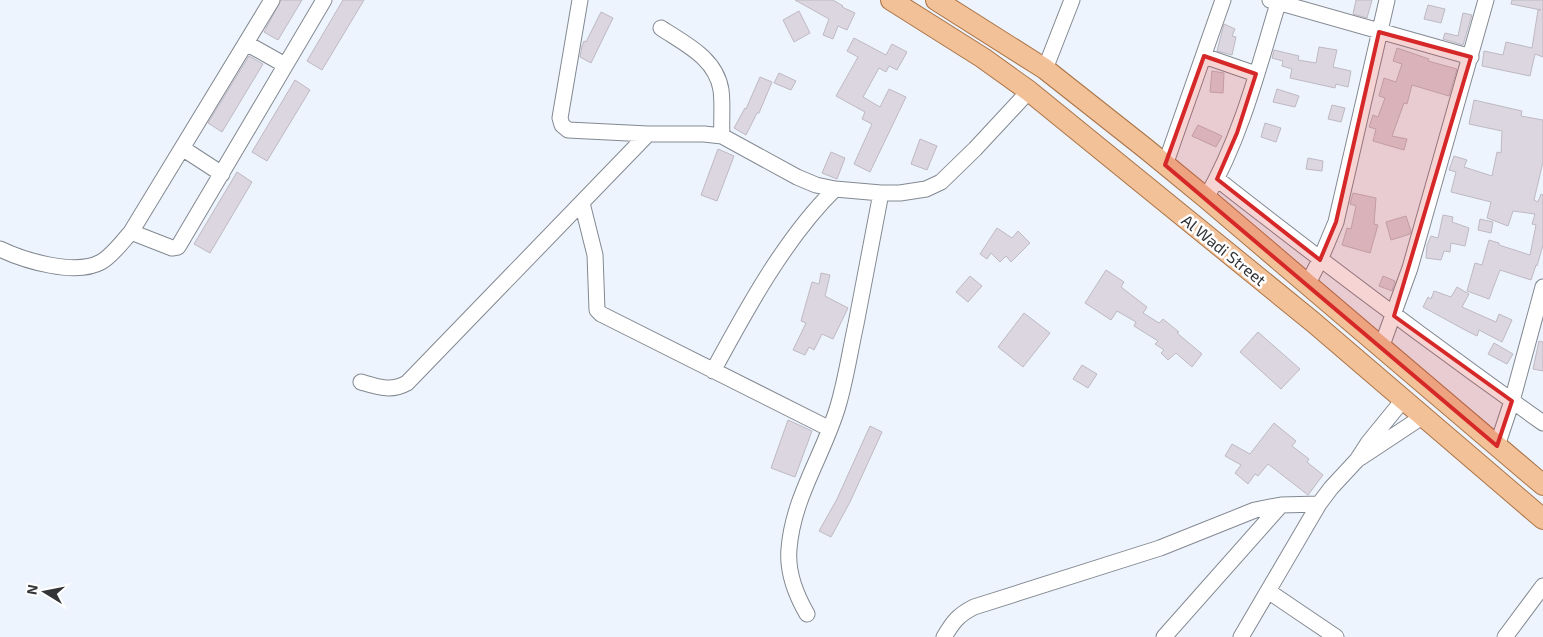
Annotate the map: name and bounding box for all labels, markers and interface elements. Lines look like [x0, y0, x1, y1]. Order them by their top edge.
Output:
street label: Al Wadi Street [1178, 210, 1270, 289]
north arrow [20, 567, 70, 617]
text: N [22, 583, 41, 596]

